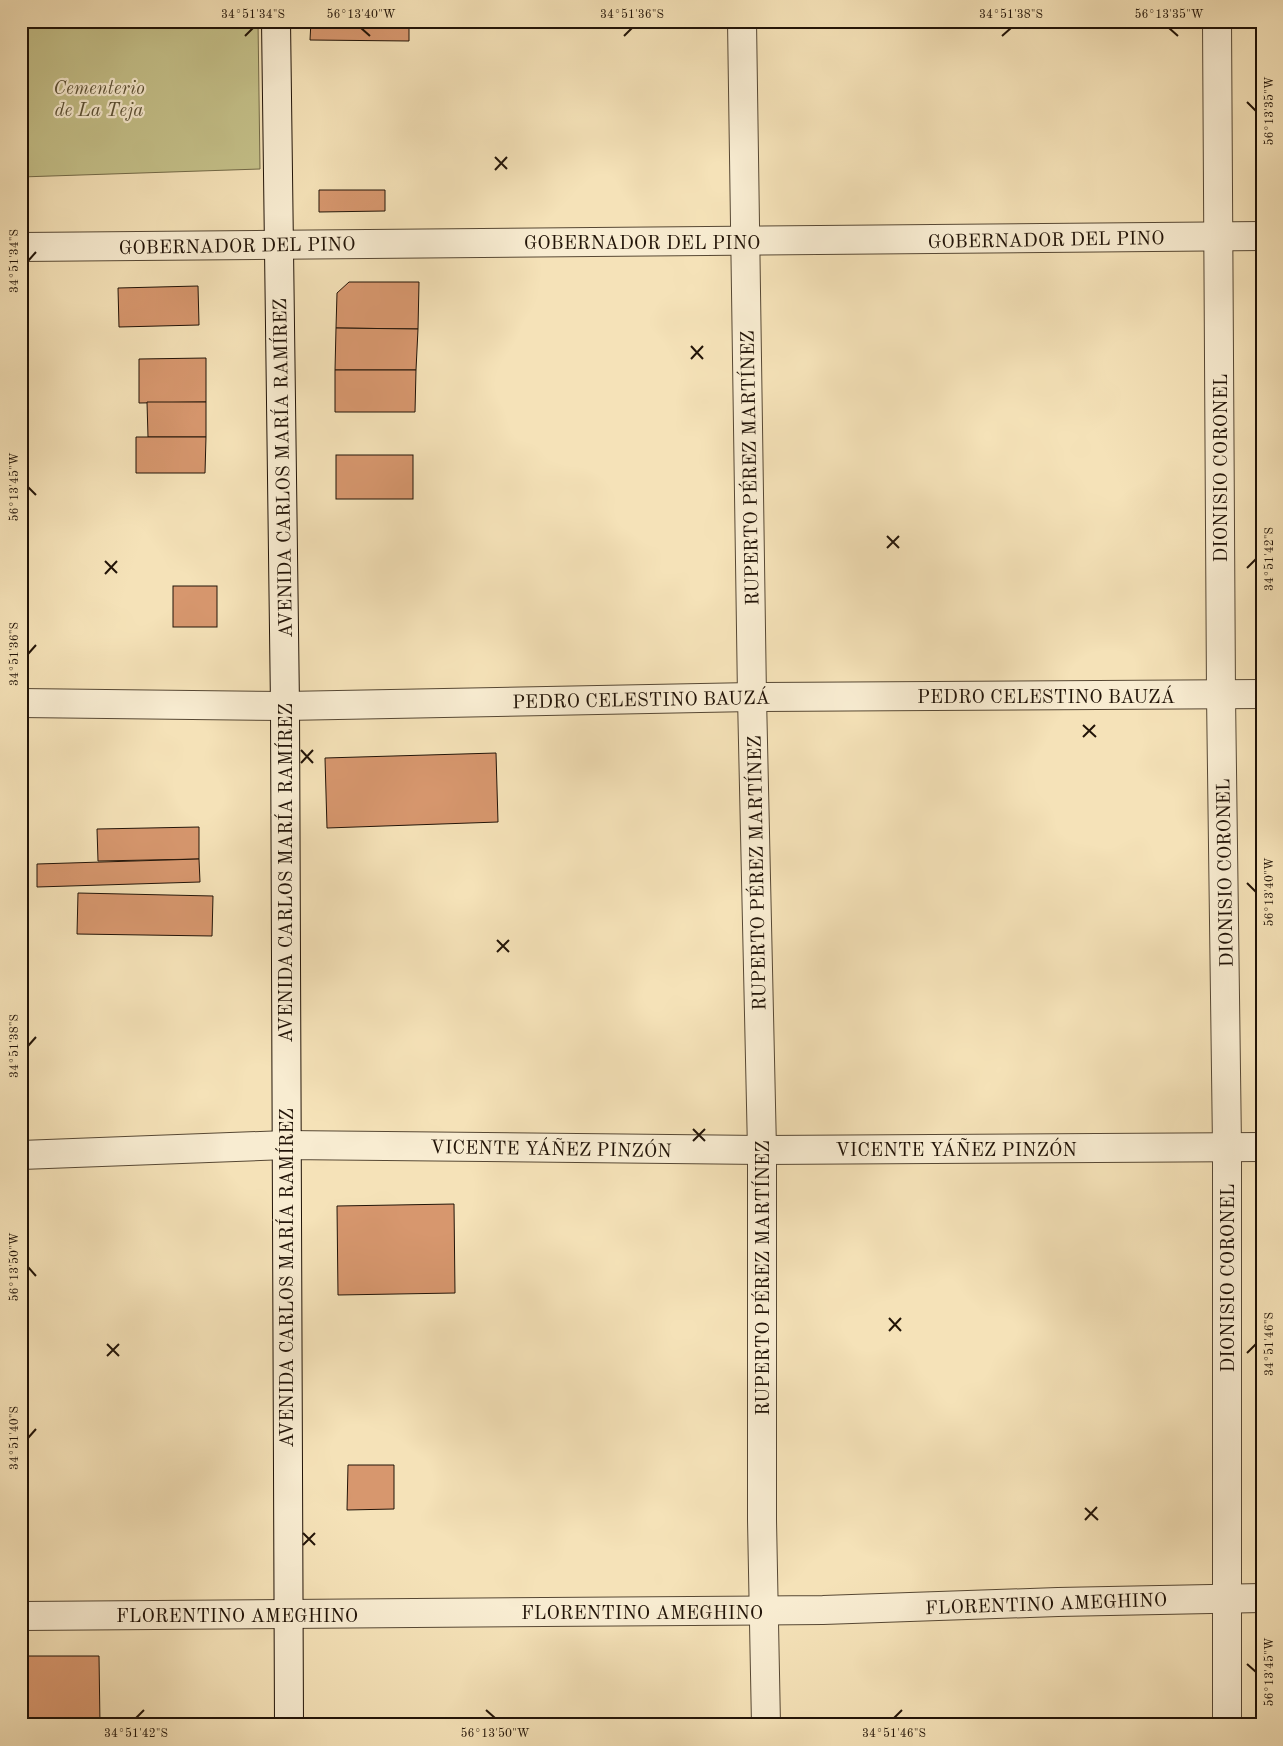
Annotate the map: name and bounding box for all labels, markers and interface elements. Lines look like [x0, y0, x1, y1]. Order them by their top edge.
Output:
text: 34°51'34"S [221, 8, 285, 21]
text: 56°13'40"W [326, 8, 396, 21]
text: 34°51'36"S [600, 8, 664, 21]
text: 34°51'38"S [979, 8, 1043, 21]
text: 56°13'35"W [1134, 8, 1204, 21]
text: 56°13'35"W [1263, 76, 1276, 146]
park label: Cementerio de La Teja [53, 80, 145, 121]
text: 34°51'34"S [8, 229, 21, 293]
street label: GOBERNADOR DEL PINO [928, 230, 1165, 253]
street label: GOBERNADOR DEL PINO [524, 235, 760, 254]
street label: GOBERNADOR DEL PINO [119, 236, 356, 259]
street label: AVENIDA CARLOS MARÍA RAMÍREZ [268, 298, 297, 638]
street label: RUPERTO PÉREZ MARTÍNEZ [736, 330, 763, 606]
street label: DIONISIO CORONEL [1213, 373, 1232, 563]
text: 56°13'45"W [8, 452, 21, 522]
text: 34°51'42"S [1263, 527, 1276, 591]
text: 34°51'36"S [8, 622, 21, 686]
street label: PEDRO CELESTINO BAUZÁ [917, 685, 1175, 708]
street label: PEDRO CELESTINO BAUZÁ [512, 686, 771, 713]
street label: AVENIDA CARLOS MARÍA RAMÍREZ [274, 703, 297, 1043]
street label: RUPERTO PÉREZ MARTÍNEZ [743, 735, 770, 1011]
street label: DIONISIO CORONEL [1215, 778, 1238, 968]
text: 56°13'40"W [1263, 857, 1276, 927]
text: 34°51'38"S [8, 1014, 21, 1078]
street label: AVENIDA CARLOS MARÍA RAMÍREZ [275, 1108, 298, 1448]
street label: VICENTE YÁÑEZ PINZÓN [430, 1134, 672, 1162]
street label: VICENTE YÁÑEZ PINZÓN [835, 1137, 1077, 1161]
street label: RUPERTO PÉREZ MARTÍNEZ [751, 1140, 774, 1416]
street label: DIONISIO CORONEL [1220, 1183, 1239, 1373]
text: 56°13'50"W [8, 1232, 21, 1302]
text: 34°51'46"S [1263, 1312, 1276, 1376]
text: 34°51'40"S [8, 1406, 21, 1470]
street label: FLORENTINO AMEGHINO [925, 1592, 1167, 1619]
street label: FLORENTINO AMEGHINO [521, 1605, 763, 1624]
street label: FLORENTINO AMEGHINO [116, 1608, 358, 1627]
text: 56°13'45"W [1263, 1637, 1276, 1707]
text: 34°51'42"S [104, 1727, 168, 1740]
text: 56°13'50"W [460, 1727, 530, 1740]
text: 34°51'46"S [862, 1727, 926, 1740]

